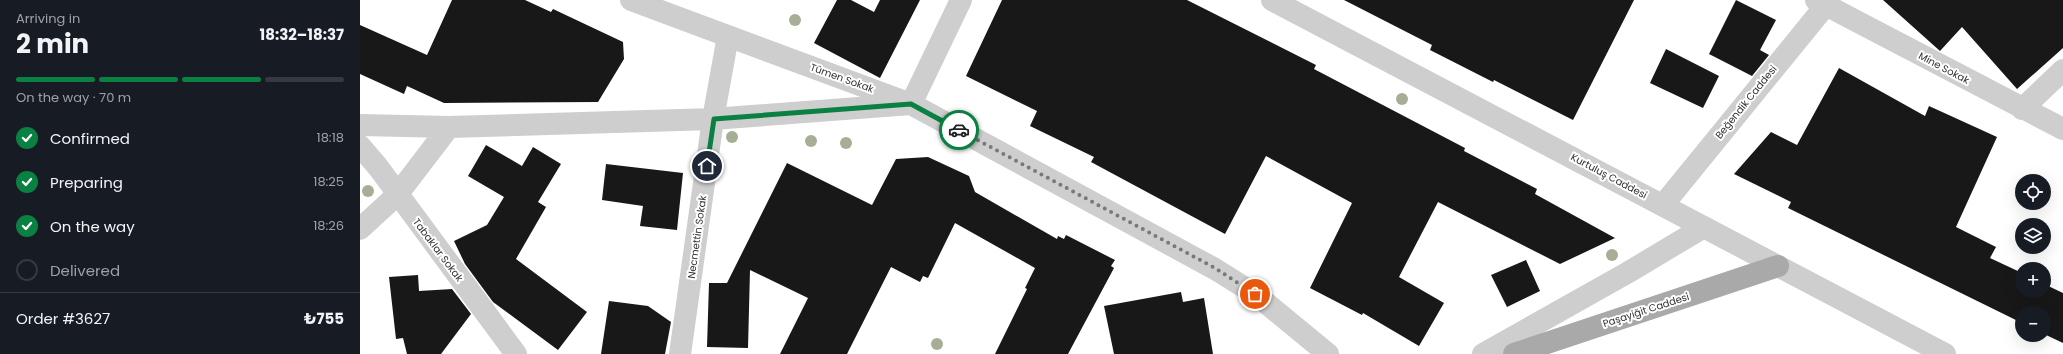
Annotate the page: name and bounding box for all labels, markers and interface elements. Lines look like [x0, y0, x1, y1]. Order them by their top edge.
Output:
text: Arriving in [16, 9, 80, 28]
text: 18:32–18:37 [260, 24, 344, 45]
text: 2 min [16, 26, 89, 62]
street label: Mine Sokak [1916, 48, 1973, 88]
street label: Tümen Sokak [808, 60, 877, 97]
street label: Beğendik Caddesi [1712, 62, 1780, 142]
text: On the way · 70 m [16, 88, 131, 107]
courier [939, 110, 979, 150]
icon: car [948, 119, 970, 141]
icon: check [16, 127, 38, 149]
text: Confirmed [50, 128, 130, 149]
text: 18:18 [317, 128, 344, 147]
pin [690, 149, 724, 183]
street label: Kurtuluş Caddesi [1568, 149, 1650, 203]
icon: home [696, 155, 718, 177]
icon: check [16, 171, 38, 193]
text: Preparing [50, 172, 123, 193]
text: 18:25 [313, 172, 344, 191]
map controls [2015, 174, 2051, 342]
button: locate [2015, 174, 2051, 210]
street label: Necmettin Sokak [684, 194, 710, 280]
icon: check [16, 215, 38, 237]
street label: Tabaklar Sokak [409, 215, 467, 285]
text: On the way [50, 216, 135, 237]
text: 18:26 [313, 216, 344, 235]
button: layers [2015, 218, 2051, 254]
text: Delivered [50, 260, 120, 281]
button: + [2015, 262, 2051, 298]
pin [1238, 277, 1272, 311]
icon: bag [1244, 283, 1266, 305]
street label: Paşayiğit Caddesi [1601, 289, 1691, 331]
button: − [2015, 306, 2051, 342]
text: Order #3627 [16, 308, 110, 329]
text: ₺755 [304, 308, 344, 329]

